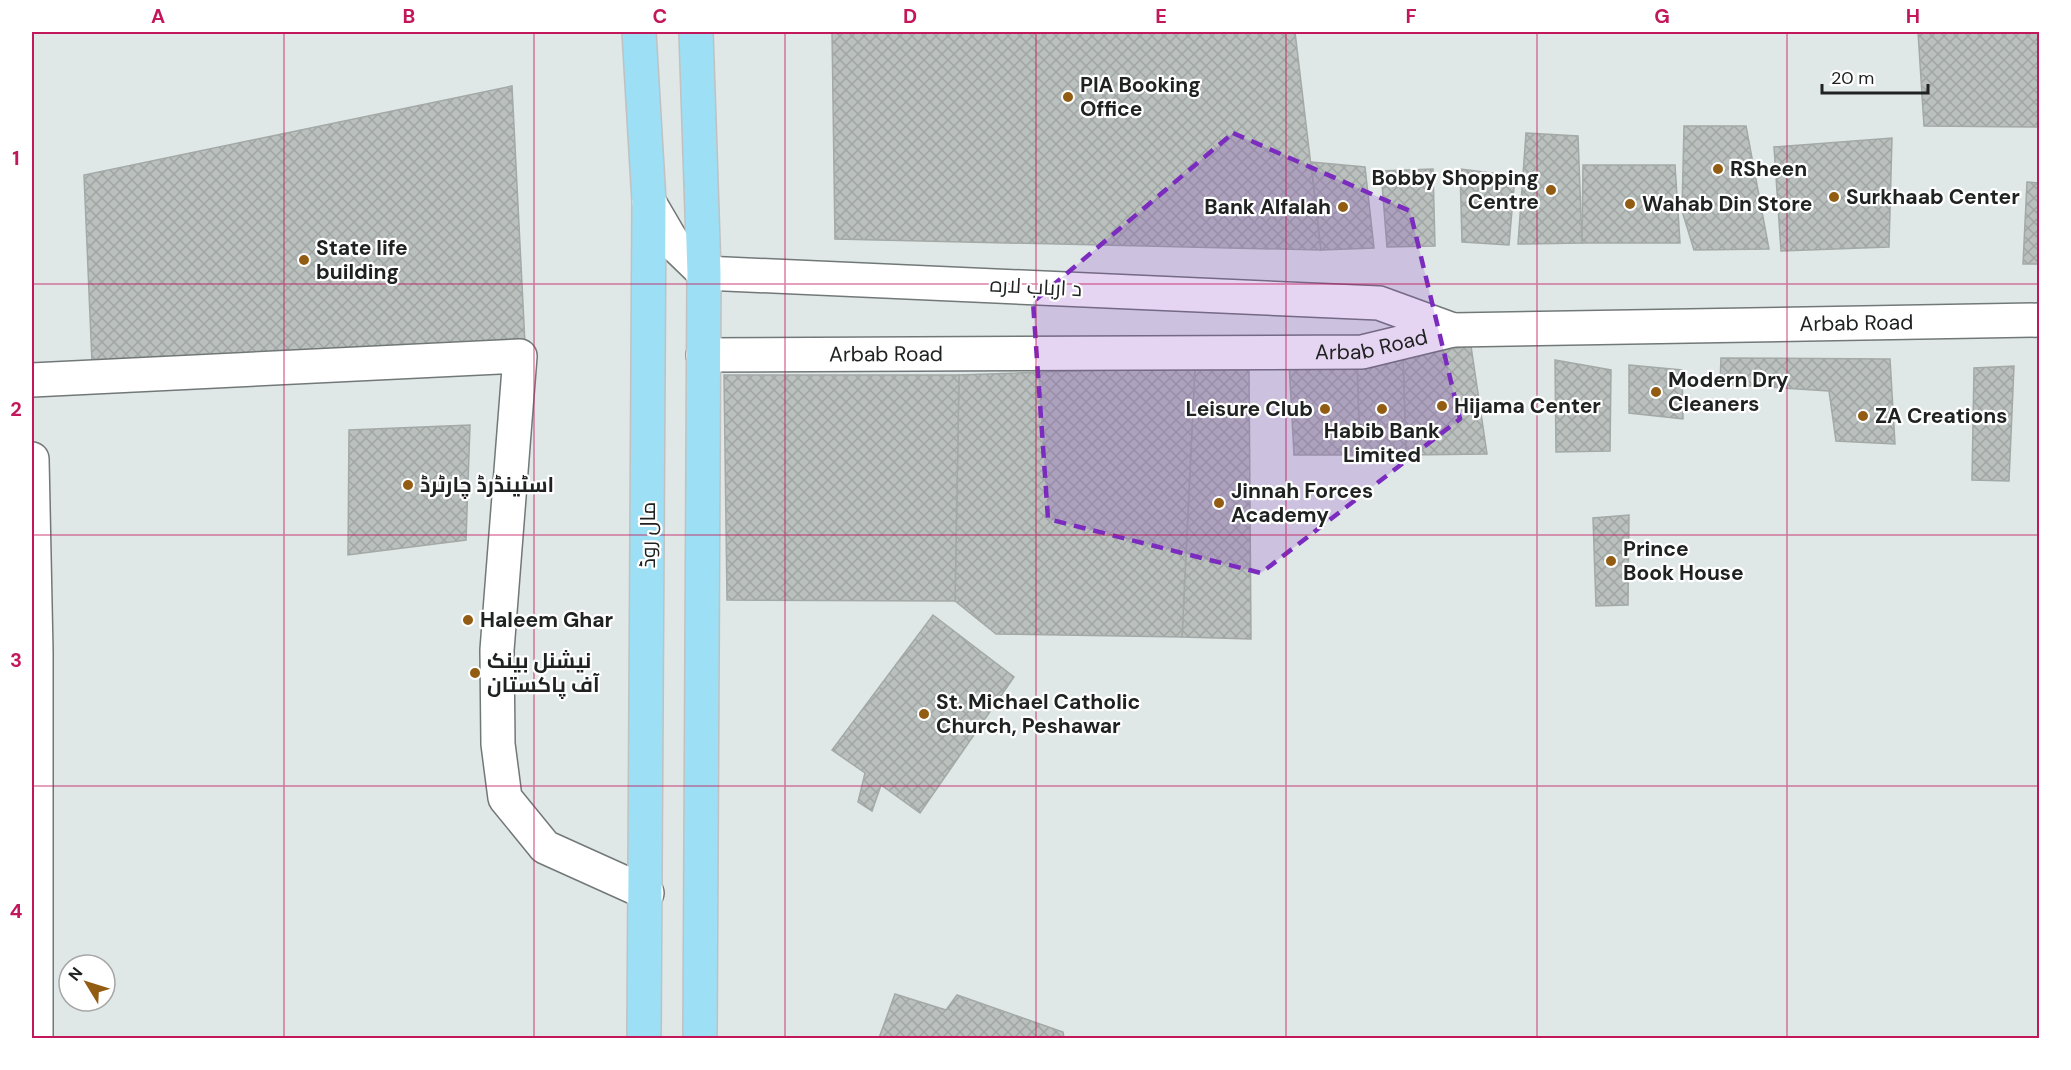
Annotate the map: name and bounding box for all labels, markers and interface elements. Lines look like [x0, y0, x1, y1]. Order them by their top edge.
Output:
text: A [151, 3, 165, 29]
text: B [403, 3, 415, 29]
text: C [653, 3, 667, 29]
text: D [903, 3, 917, 29]
text: E [1155, 3, 1167, 29]
text: F [1405, 3, 1417, 29]
text: G [1654, 3, 1670, 29]
text: H [1906, 3, 1920, 29]
scale bar [1822, 57, 1928, 95]
text: 20 m [1831, 66, 1874, 90]
place label: PIA Booking Office [1080, 71, 1201, 123]
marker: PIA Booking Office [1061, 90, 1075, 104]
text: 1 [12, 145, 20, 171]
place label: RSheen [1730, 155, 1807, 183]
marker: RSheen [1711, 162, 1725, 176]
place label: Bobby Shopping Centre [1371, 164, 1539, 216]
marker: Bobby Shopping Centre [1544, 183, 1558, 197]
place label: Surkhaab Center [1846, 183, 2020, 211]
place label: Wahab Din Store [1642, 190, 1812, 218]
marker: Surkhaab Center [1827, 190, 1841, 204]
place label: Bank Alfalah [1204, 193, 1331, 221]
marker: Wahab Din Store [1623, 197, 1637, 211]
marker: Bank Alfalah [1336, 200, 1350, 214]
place label: State life building [316, 234, 408, 286]
marker: State life building [297, 253, 311, 267]
street label: د ارباب لاره [989, 271, 1083, 303]
street label: Arbab Road [1799, 308, 1914, 338]
street label: Arbab Road [1315, 323, 1430, 366]
street label: Arbab Road [829, 340, 943, 368]
place label: Modern Dry Cleaners [1668, 366, 1789, 418]
marker: Modern Dry Cleaners [1649, 385, 1663, 399]
place label: Hijama Center [1454, 392, 1601, 420]
place label: Leisure Club [1185, 395, 1313, 423]
text: 2 [10, 396, 22, 422]
marker: Hijama Center [1435, 399, 1449, 413]
marker: Leisure Club [1318, 402, 1332, 416]
marker: Habib Bank Limited [1375, 402, 1389, 416]
place label: ZA Creations [1875, 402, 2007, 430]
marker: ZA Creations [1856, 409, 1870, 423]
place label: Habib Bank Limited [1324, 417, 1440, 469]
place label: اسٹینڈرڈ چارٹرڈ [420, 471, 554, 500]
place label: Jinnah Forces Academy [1231, 477, 1373, 529]
marker: اسٹینڈرڈ چارٹرڈ [401, 478, 415, 492]
marker: Jinnah Forces Academy [1212, 496, 1226, 510]
street label: مال روڈ [634, 502, 662, 568]
place label: Prince Book House [1623, 535, 1744, 587]
marker: Prince Book House [1604, 554, 1618, 568]
place label: Haleem Ghar [480, 606, 614, 634]
marker: Haleem Ghar [461, 613, 475, 627]
text: 3 [10, 647, 22, 673]
place label: نیشنل بینک آف پاکستان [487, 647, 600, 700]
marker: نیشنل بینک آف پاکستان [468, 666, 482, 680]
place label: St. Michael Catholic Church, Peshawar [936, 688, 1140, 740]
marker: St. Michael Catholic Church, Peshawar [917, 707, 931, 721]
text: 4 [10, 898, 23, 924]
north arrow [57, 953, 117, 1013]
text: N [64, 963, 87, 985]

